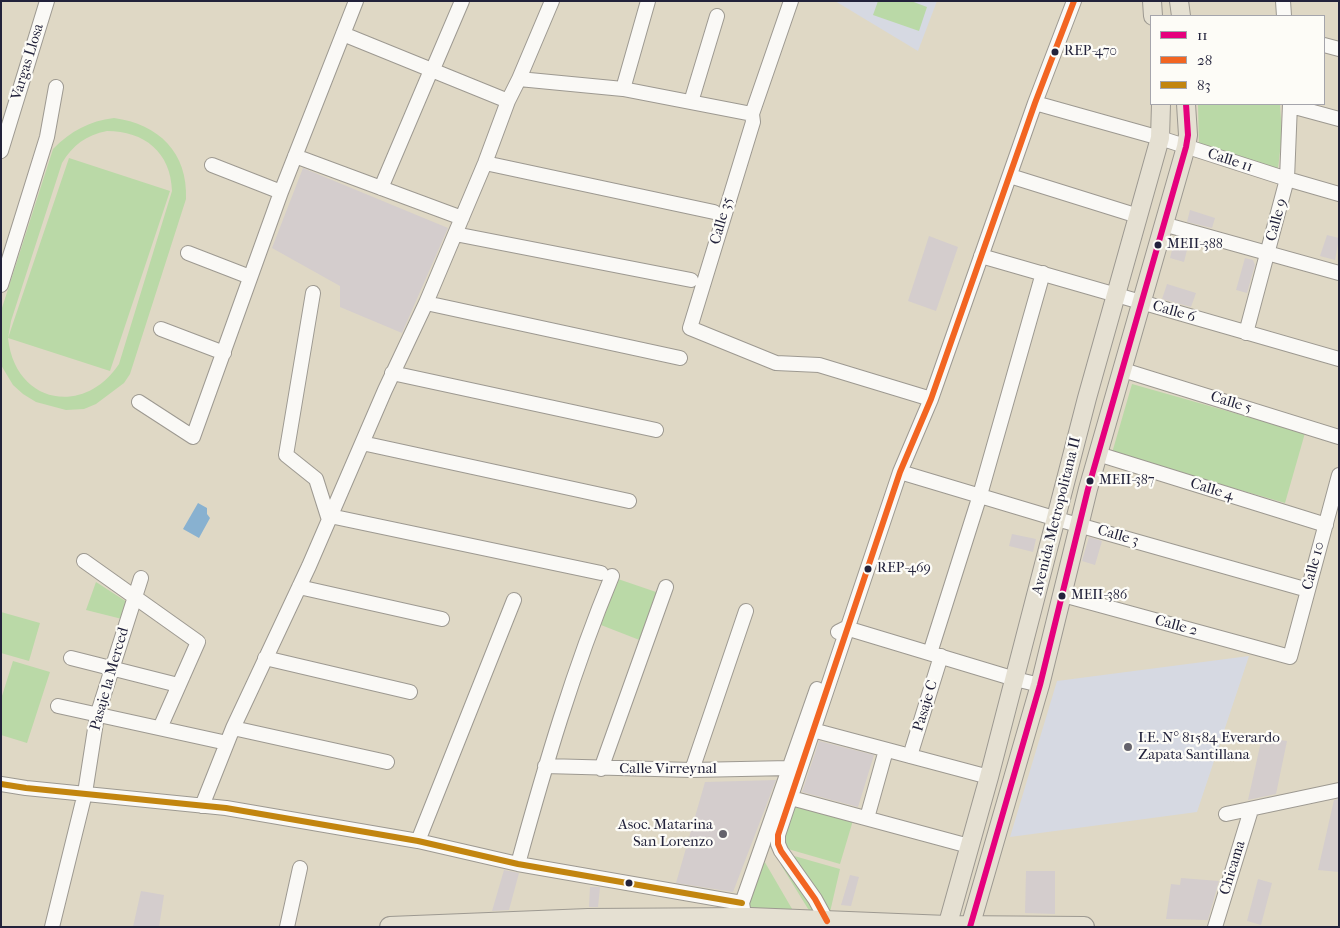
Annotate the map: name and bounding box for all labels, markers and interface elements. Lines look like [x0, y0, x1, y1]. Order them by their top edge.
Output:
legend [1150, 15, 1325, 105]
street label: Vargas Llosa [8, 22, 48, 102]
text: 11 [1197, 26, 1208, 44]
place label: REP-470 [1064, 44, 1117, 60]
marker: REP-470 [1050, 47, 1060, 57]
text: 28 [1197, 51, 1212, 69]
text: 83 [1197, 76, 1211, 94]
street label: Calle 11 [1205, 145, 1255, 177]
street label: Calle 35 [707, 195, 737, 247]
street label: Calle 9 [1263, 197, 1291, 243]
place label: MEII-388 [1167, 237, 1223, 253]
marker: MEII-388 [1153, 240, 1163, 250]
street label: Calle 6 [1150, 297, 1198, 327]
street label: Calle 5 [1208, 388, 1254, 418]
street label: Avenida Metropolitana II [1029, 435, 1085, 597]
place label: MEII-387 [1099, 473, 1154, 489]
street label: Calle 4 [1188, 475, 1236, 505]
marker: MEII-387 [1085, 476, 1095, 486]
street label: Calle 3 [1095, 522, 1141, 550]
street label: Calle 10 [1299, 540, 1329, 592]
place label: REP-469 [877, 561, 931, 577]
marker: REP-469 [863, 564, 873, 574]
place label: MEII-386 [1071, 588, 1127, 604]
marker: MEII-386 [1057, 591, 1067, 601]
street label: Calle 2 [1153, 612, 1199, 640]
street label: Pasaje la Merced [87, 625, 133, 733]
street label: Pasaje C [910, 678, 942, 734]
place label: I.E. N° 81584 Everardo Zapata Santillana [1138, 729, 1280, 764]
marker: I.E. N° 81584 Everardo Zapata Santillana [1122, 741, 1134, 753]
street label: Calle Virreynal [619, 760, 717, 778]
place label: Asoc. Matarina San Lorenzo [618, 816, 713, 851]
marker: Asoc. Matarina San Lorenzo [717, 828, 729, 840]
street label: Chicama [1216, 839, 1250, 897]
unlabelled marker [624, 878, 634, 888]

